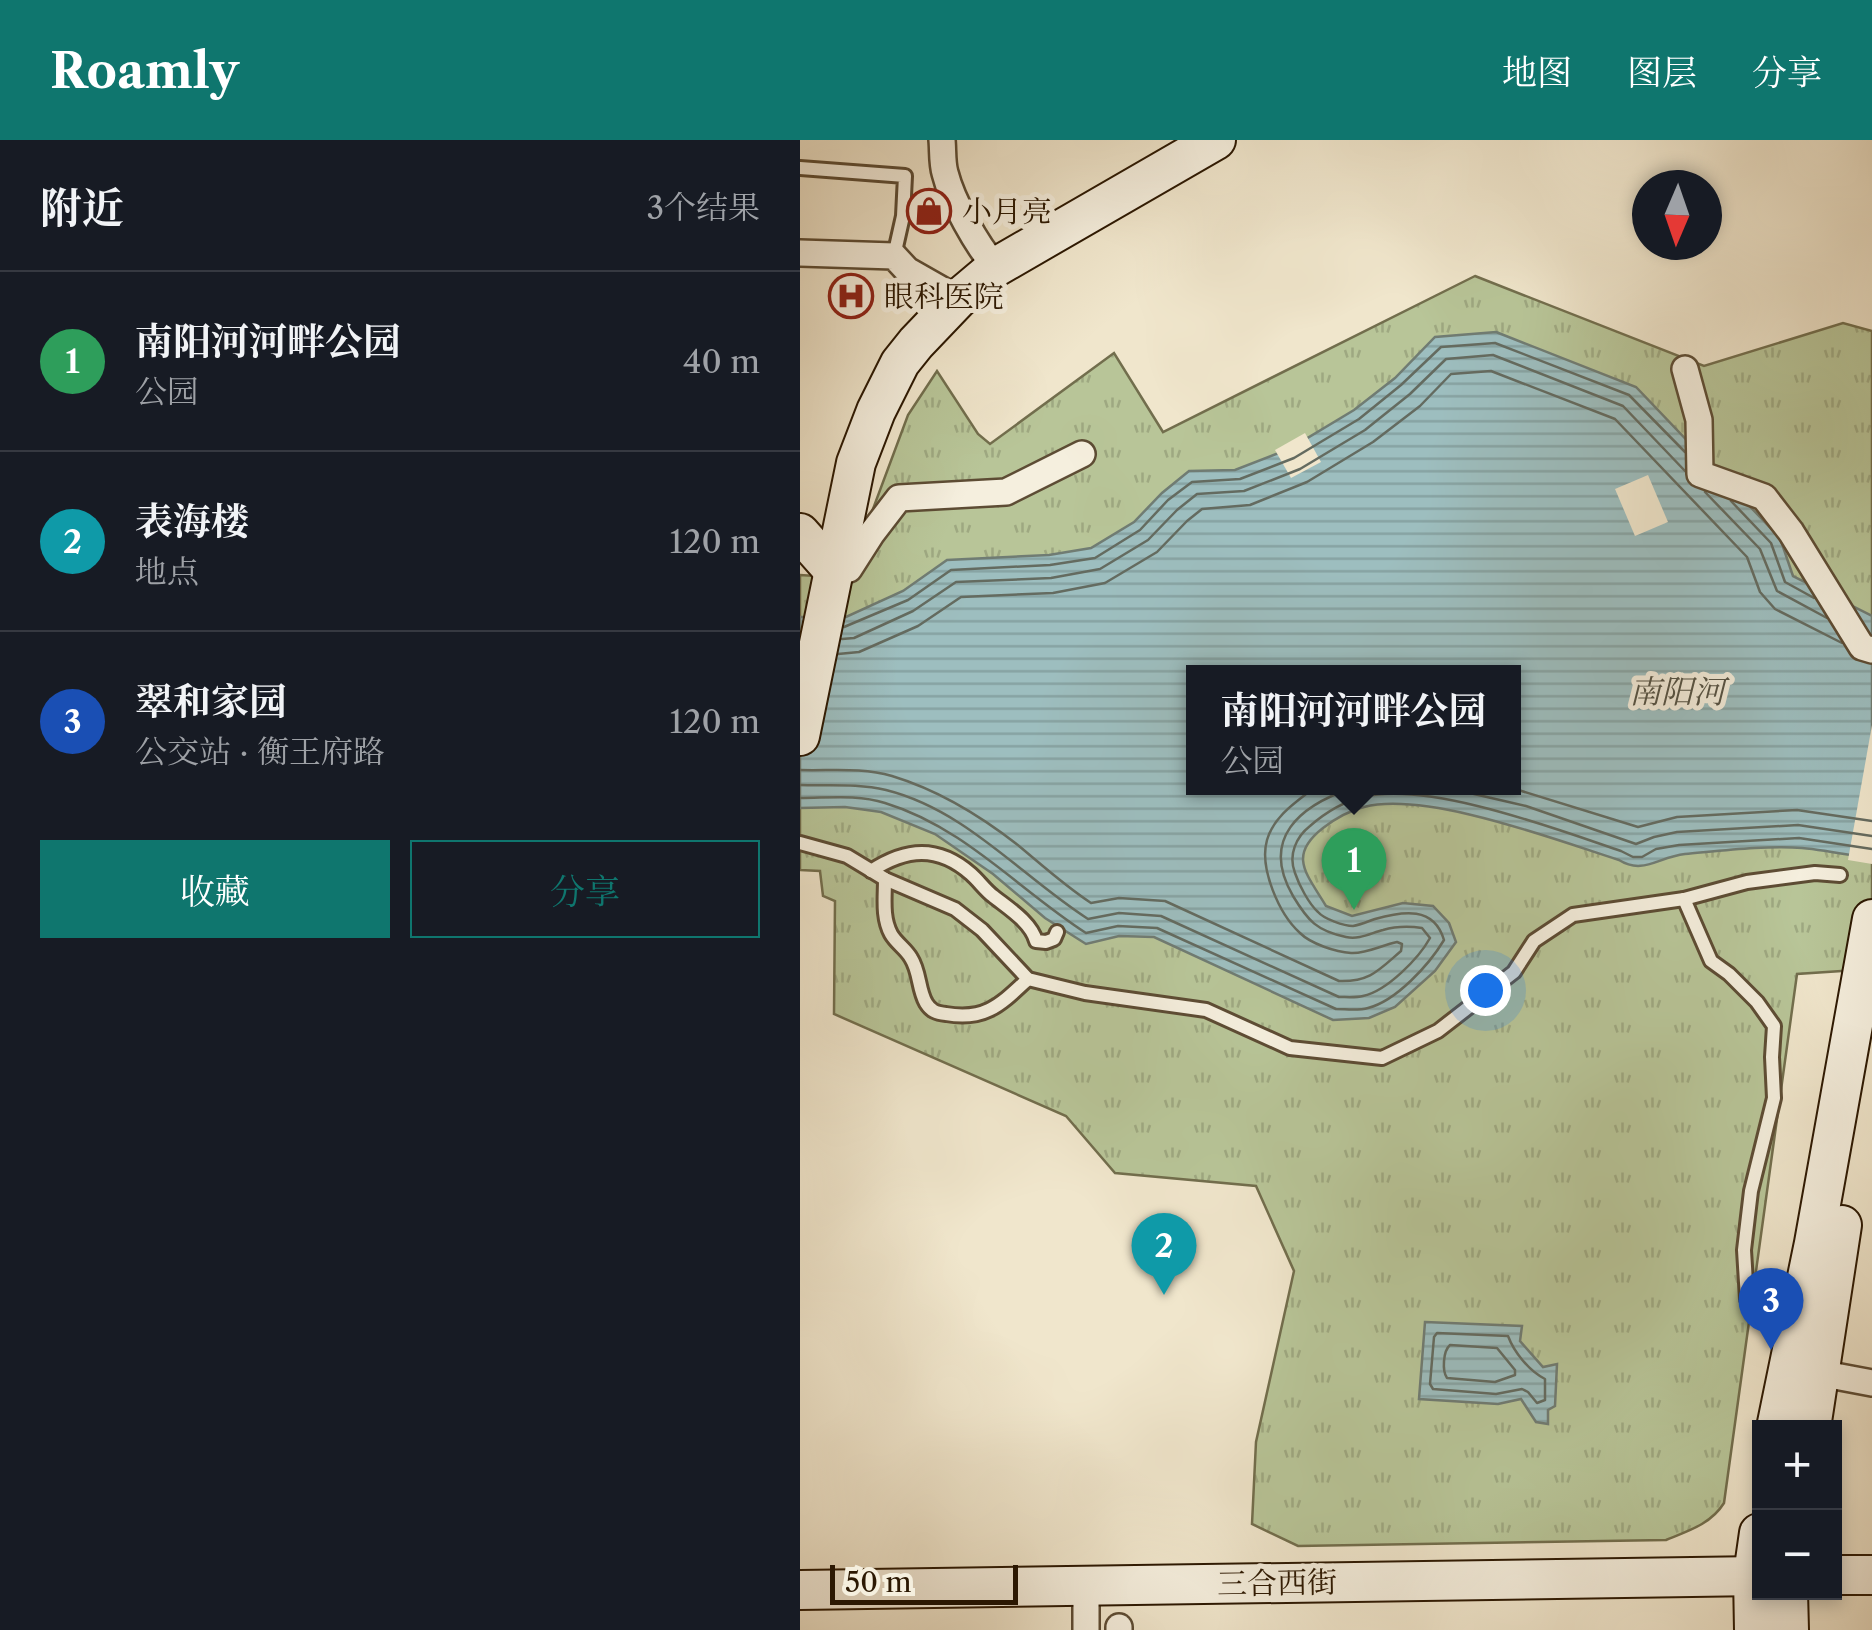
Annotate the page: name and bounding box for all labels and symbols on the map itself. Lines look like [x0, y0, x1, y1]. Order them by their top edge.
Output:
north arrow [1632, 170, 1722, 260]
shop icon: 小月亮 [906, 188, 952, 234]
place label: 小月亮 [962, 193, 1052, 230]
hospital icon: 眼科医院 [828, 273, 874, 319]
place label: 眼科医院 [884, 278, 1004, 315]
water label: 南阳河 [1629, 672, 1730, 711]
pin: 1 [1322, 828, 1386, 910]
your location [1460, 965, 1511, 1016]
pin: 2 [1132, 1212, 1196, 1295]
pin: 3 [1738, 1268, 1804, 1350]
scale bar [830, 1560, 1018, 1604]
street label: 三合西街 [1217, 1563, 1337, 1603]

